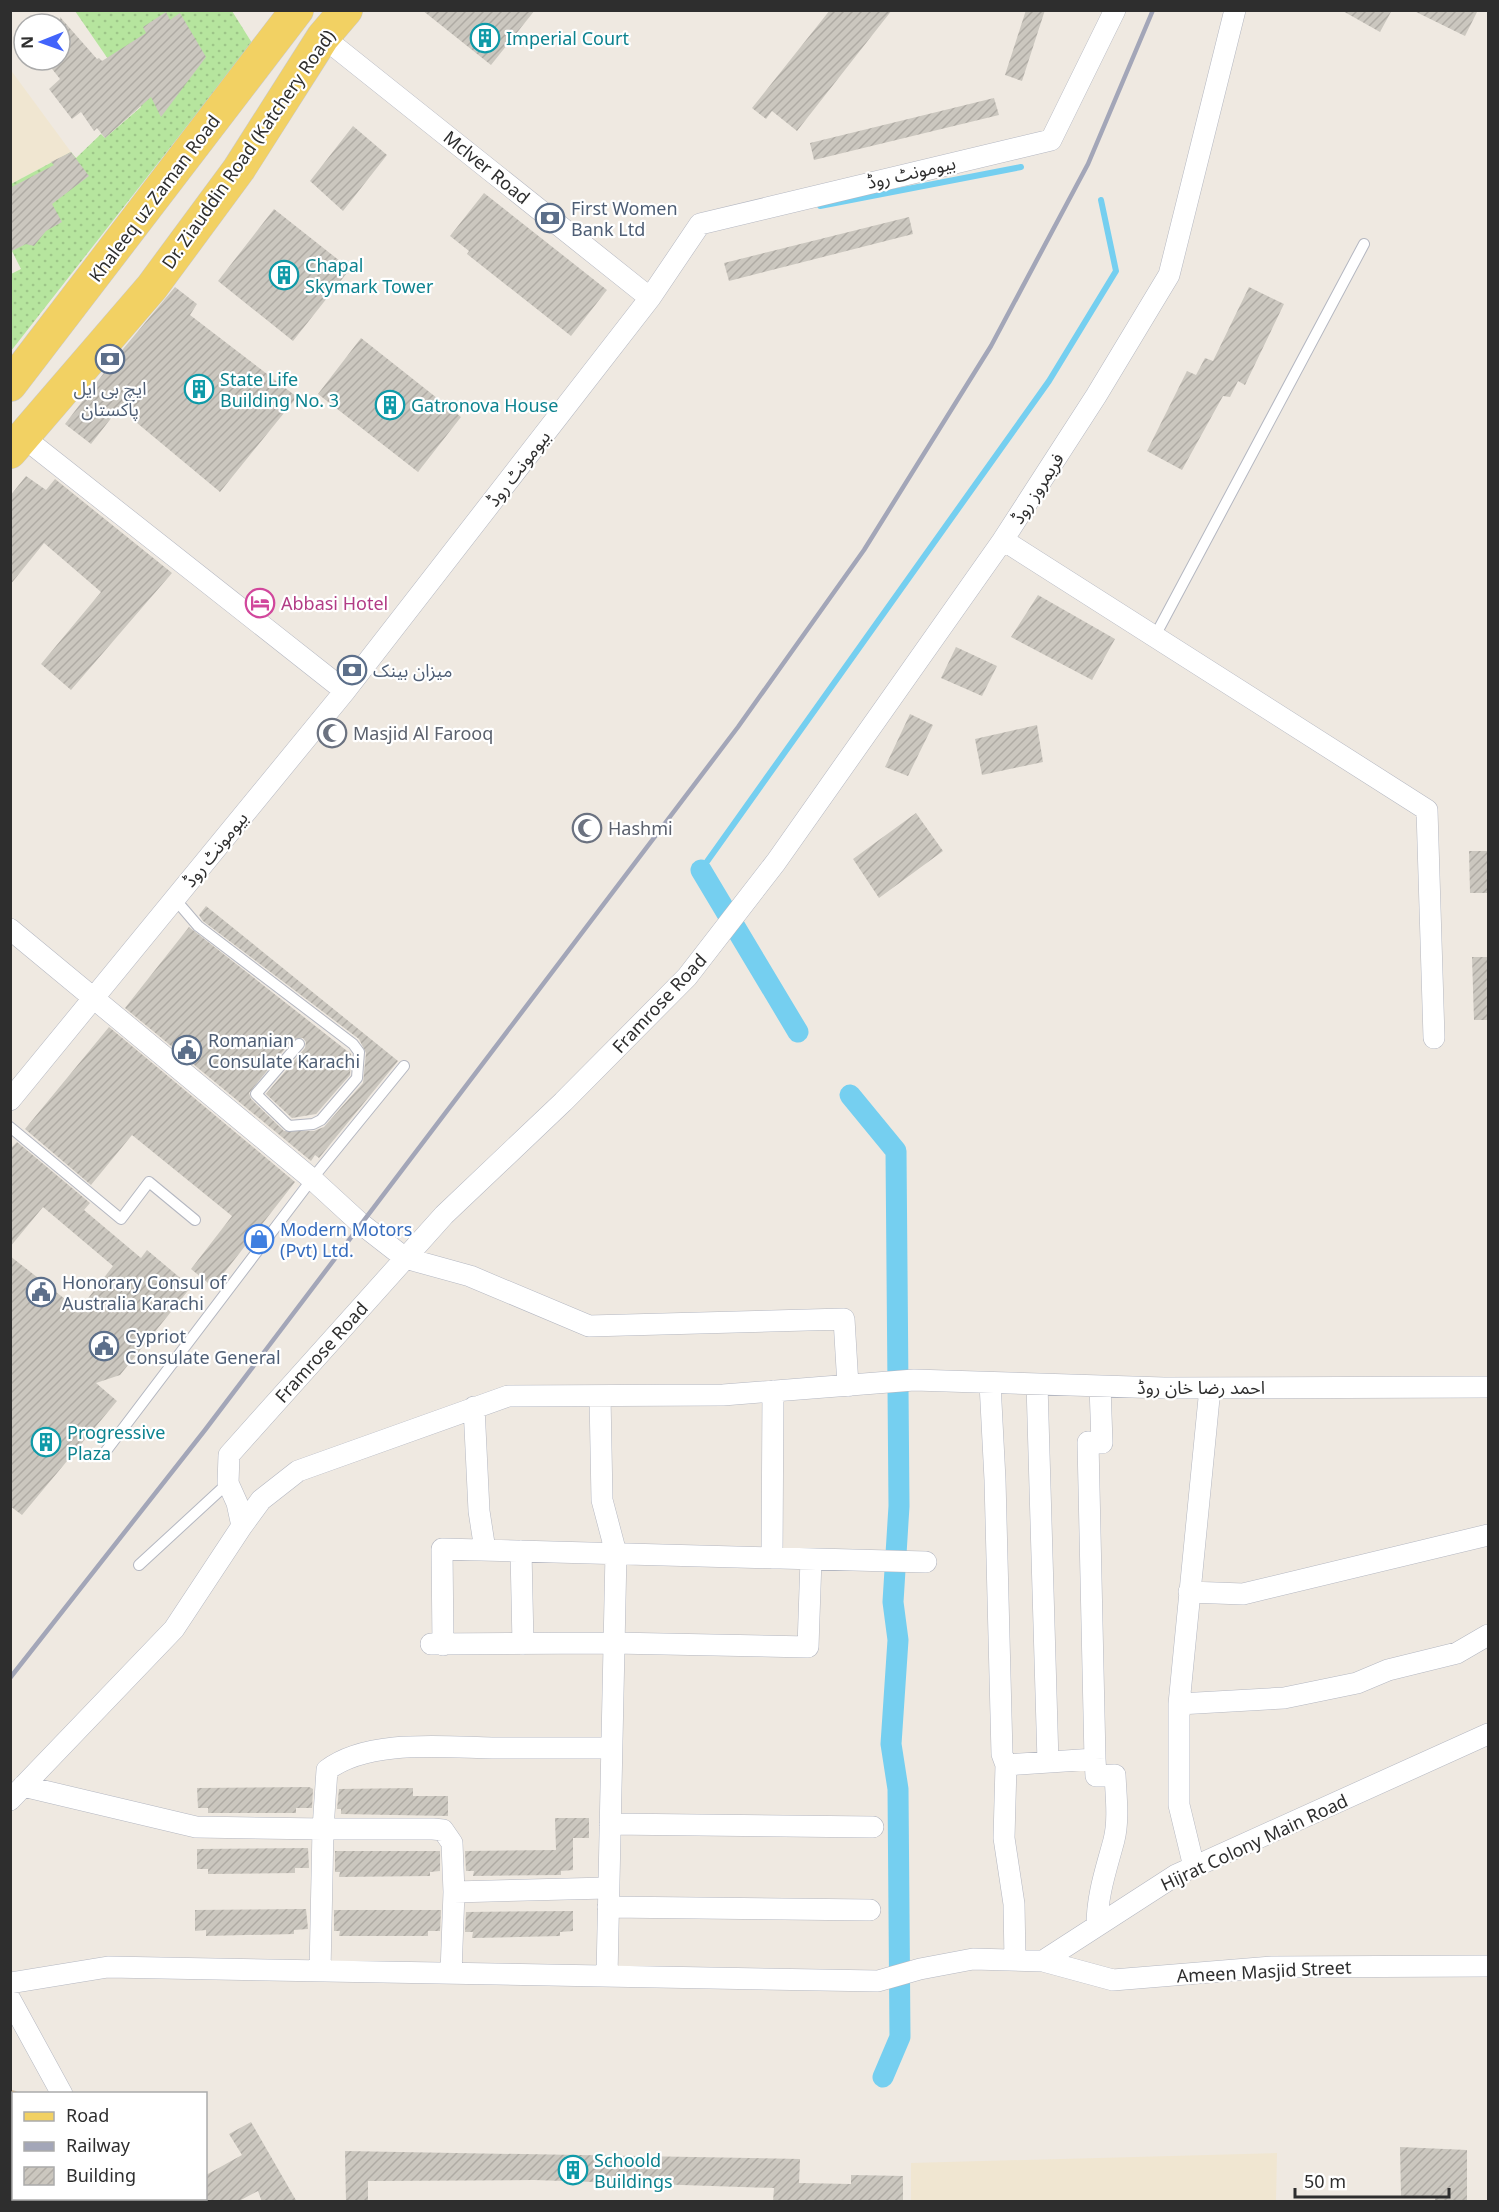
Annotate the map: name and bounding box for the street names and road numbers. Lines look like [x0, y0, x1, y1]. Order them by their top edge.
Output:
street label: Dr. Ziauddin Road (Katchery Road) [156, 25, 340, 273]
street label: Khaleeq uz Zaman Road [83, 109, 225, 287]
street label: Mclver Road [439, 125, 535, 209]
street label: بیومونٹ روڈ [864, 150, 958, 194]
street label: بیومونٹ روڈ [481, 425, 555, 511]
street label: فریمروز روڈ [1005, 448, 1069, 528]
street label: بیومونٹ روڈ [177, 806, 253, 892]
street label: Framrose Road [607, 948, 711, 1058]
street label: Framrose Road [269, 1296, 373, 1408]
street label: احمد رضا خان روڈ [1137, 1375, 1265, 1399]
street label: Hijrat Colony Main Road [1157, 1788, 1351, 1896]
street label: Ameen Masjid Street [1176, 1954, 1352, 1988]

